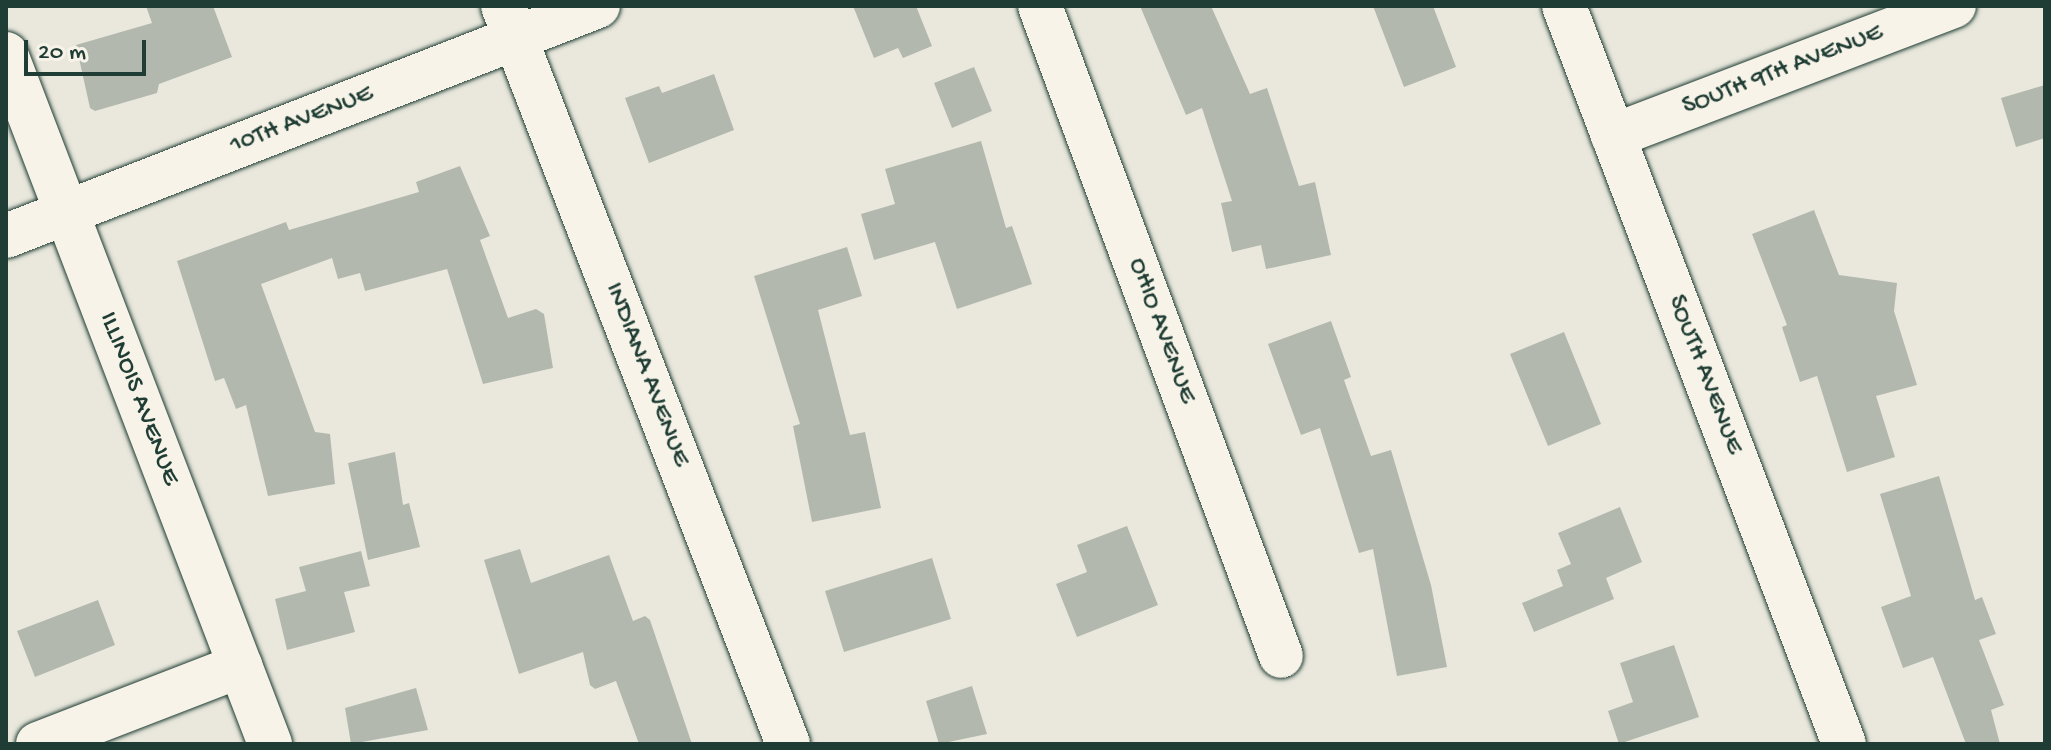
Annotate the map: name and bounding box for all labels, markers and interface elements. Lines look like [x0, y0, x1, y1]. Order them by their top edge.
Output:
street label: SOUTH 9TH AVENUE [1678, 18, 1888, 124]
scale bar [28, 24, 150, 74]
text: 20 m [38, 39, 86, 68]
street label: 10TH AVENUE [226, 79, 378, 163]
street label: OHIO AVENUE [1120, 254, 1202, 408]
street label: INDIANA AVENUE [597, 279, 695, 471]
street label: SOUTH AVENUE [1659, 291, 1749, 459]
street label: ILLINOIS AVENUE [91, 308, 185, 490]

